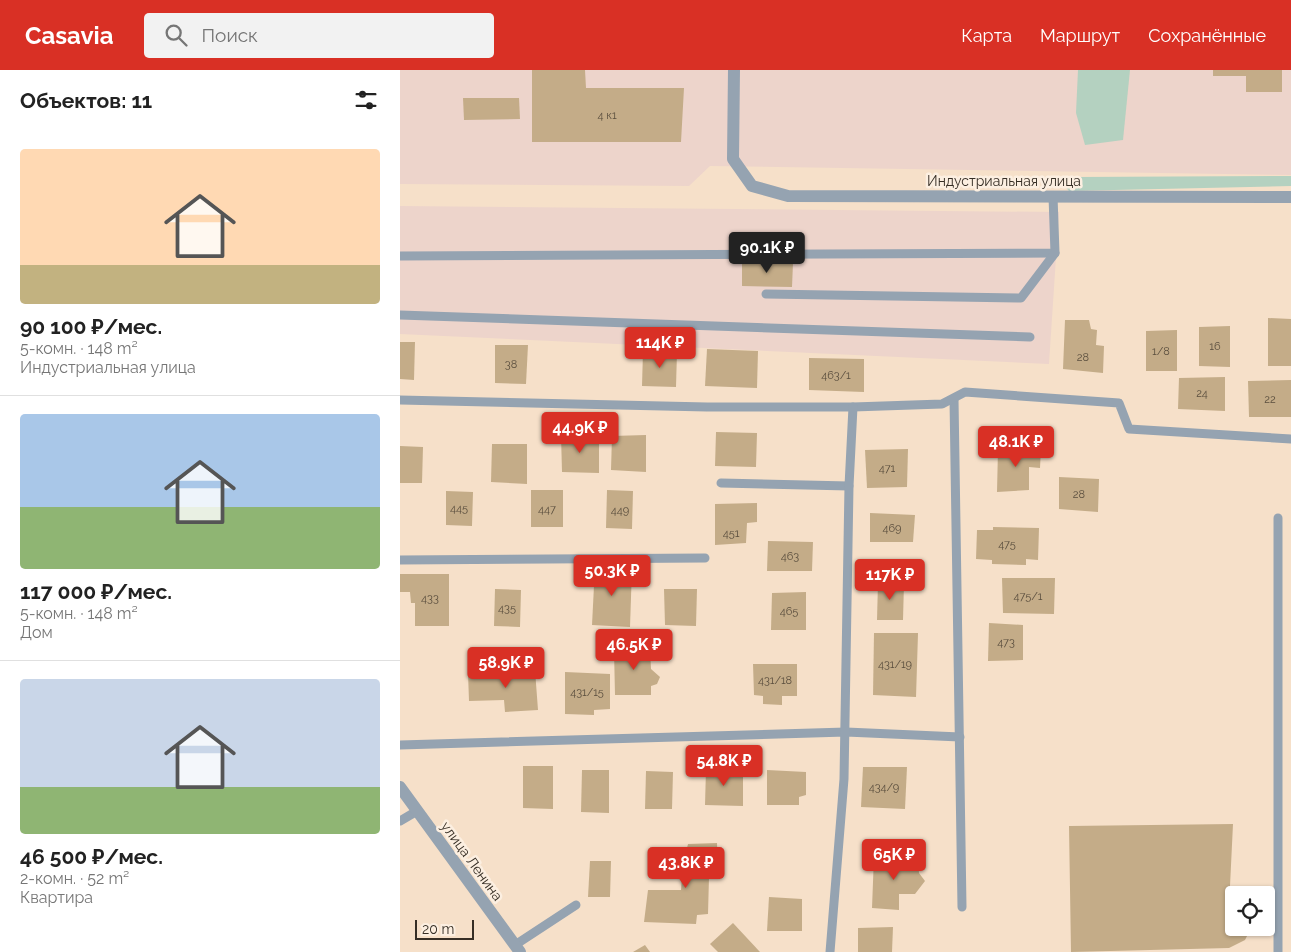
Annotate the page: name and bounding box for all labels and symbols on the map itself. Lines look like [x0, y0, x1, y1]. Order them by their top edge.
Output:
house number: 4 к1 [597, 109, 617, 122]
street label: Индустриальная улица [927, 173, 1081, 189]
pin: 90.1K ₽ [721, 232, 813, 274]
pin: 114K ₽ [619, 326, 701, 369]
house number: 16 [1209, 340, 1221, 353]
house number: 1/8 [1152, 345, 1170, 358]
house number: 28 [1077, 351, 1089, 364]
house number: 38 [505, 358, 517, 371]
house number: 463/1 [821, 369, 851, 382]
house number: 24 [1196, 387, 1208, 400]
house number: 22 [1264, 393, 1276, 406]
pin: 44.9K ₽ [534, 412, 626, 454]
pin: 48.1K ₽ [970, 426, 1062, 468]
house number: 471 [879, 462, 896, 475]
house number: 28 [1073, 488, 1085, 501]
house number: 445 [450, 502, 468, 515]
house number: 447 [538, 503, 556, 516]
house number: 449 [611, 504, 629, 517]
house number: 469 [882, 522, 902, 535]
house number: 451 [723, 527, 740, 540]
house number: 475 [998, 538, 1016, 551]
house number: 463 [781, 550, 799, 563]
pin: 50.3K ₽ [566, 554, 658, 597]
pin: 117K ₽ [849, 558, 931, 601]
house number: 475/1 [1014, 590, 1043, 603]
house number: 433 [421, 592, 439, 605]
house number: 435 [498, 602, 516, 615]
house number: 465 [780, 605, 798, 618]
pin: 46.5K ₽ [588, 628, 680, 671]
house number: 473 [997, 636, 1015, 649]
pin: 58.9K ₽ [460, 646, 552, 689]
house number: 431/19 [878, 658, 912, 671]
house number: 431/18 [758, 674, 792, 687]
house number: 431/15 [570, 686, 604, 699]
pin: 54.8K ₽ [678, 744, 770, 787]
house number: 434/9 [869, 781, 899, 794]
street label: улица Ленина [438, 818, 506, 904]
pin: 65K ₽ [859, 838, 929, 881]
pin: 43.8K ₽ [640, 846, 732, 889]
scale bar [415, 917, 474, 940]

